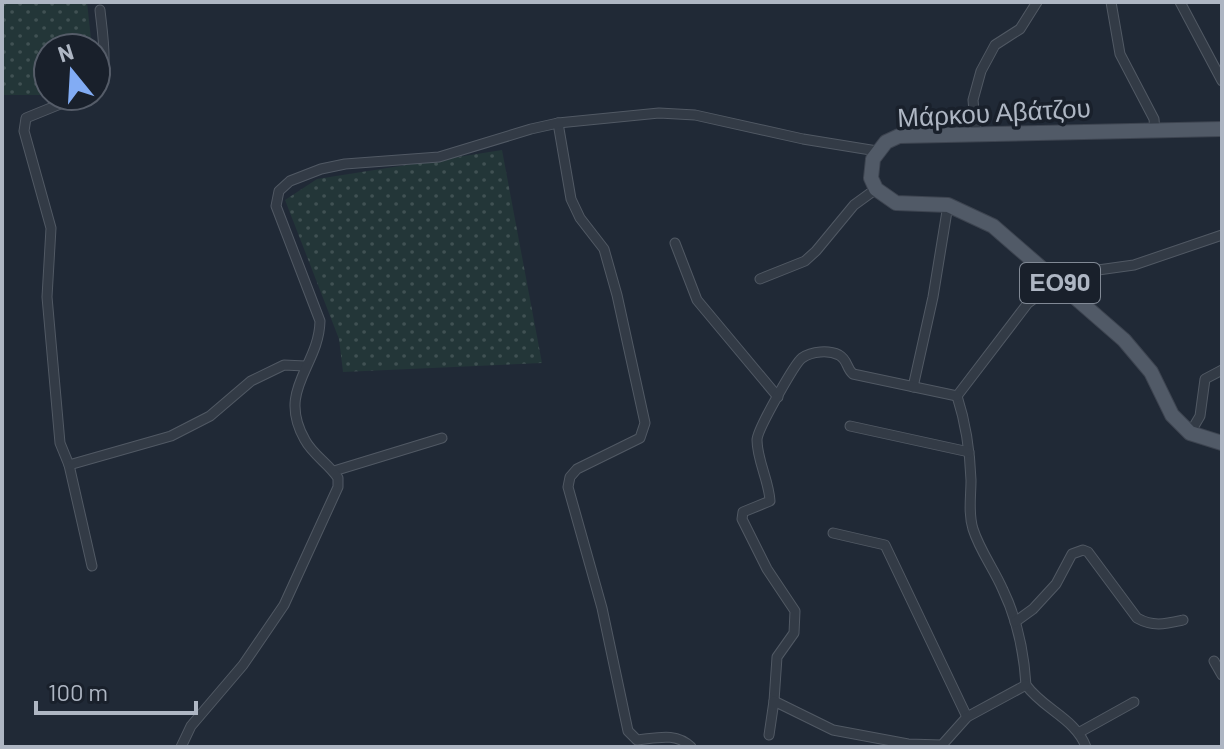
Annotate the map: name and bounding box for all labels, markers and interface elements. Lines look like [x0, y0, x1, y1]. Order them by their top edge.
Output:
north arrow [32, 32, 112, 112]
text: N [55, 37, 76, 67]
street label: Μάρκου Αβάτζου [896, 91, 1091, 132]
road number: ΕΟ90 [1020, 263, 1100, 303]
scale bar [36, 665, 196, 715]
text: 100 m [48, 677, 108, 706]

